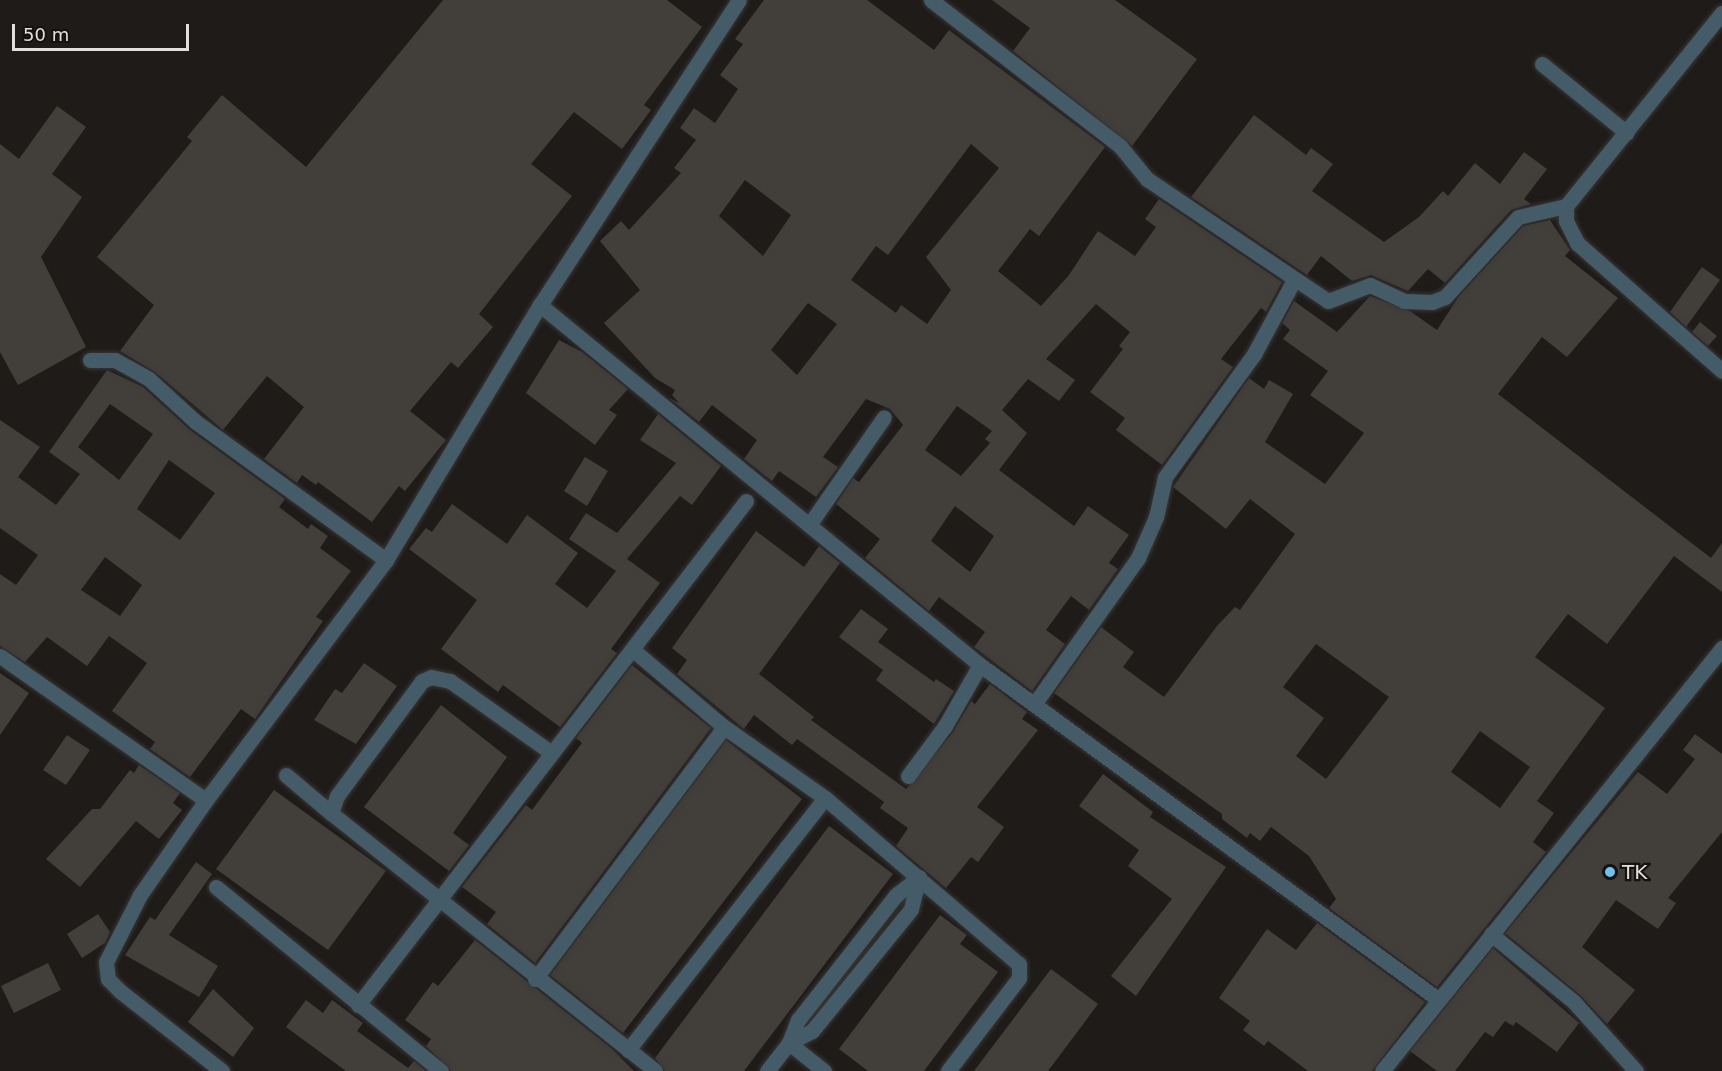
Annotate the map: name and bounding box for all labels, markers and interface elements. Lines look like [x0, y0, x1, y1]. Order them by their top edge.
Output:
scale bar [15, 12, 192, 50]
text: 50 m [23, 24, 69, 45]
place label: TK [1622, 860, 1647, 884]
marker: TK [1603, 865, 1617, 879]

